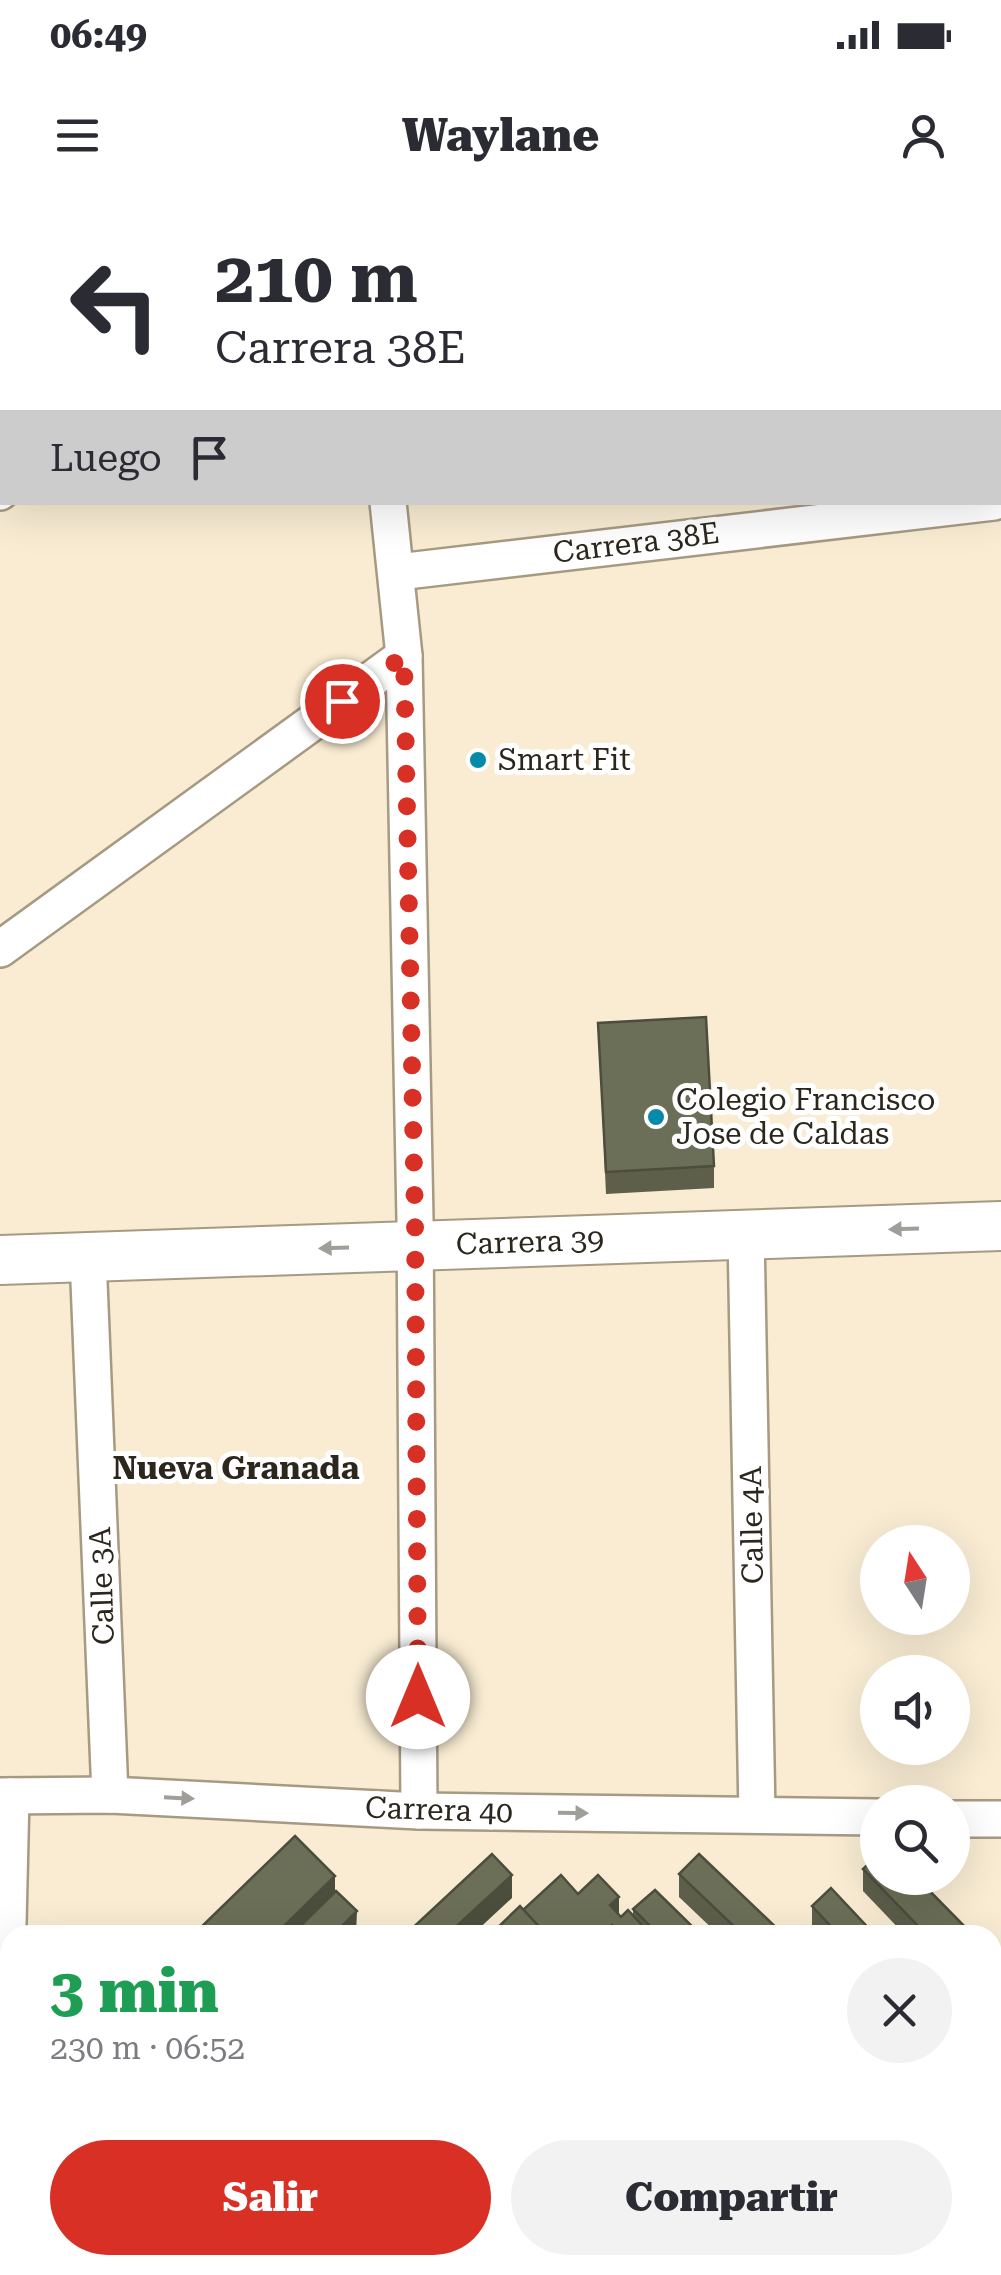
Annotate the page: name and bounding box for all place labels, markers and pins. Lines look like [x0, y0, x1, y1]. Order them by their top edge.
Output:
pin [300, 659, 385, 744]
place label: Smart Fit [498, 742, 631, 777]
marker: Smart Fit [467, 749, 489, 771]
place label: Colegio Francisco Jose de Caldas [676, 1082, 935, 1151]
marker: Colegio Francisco Jose de Caldas [645, 1106, 667, 1128]

